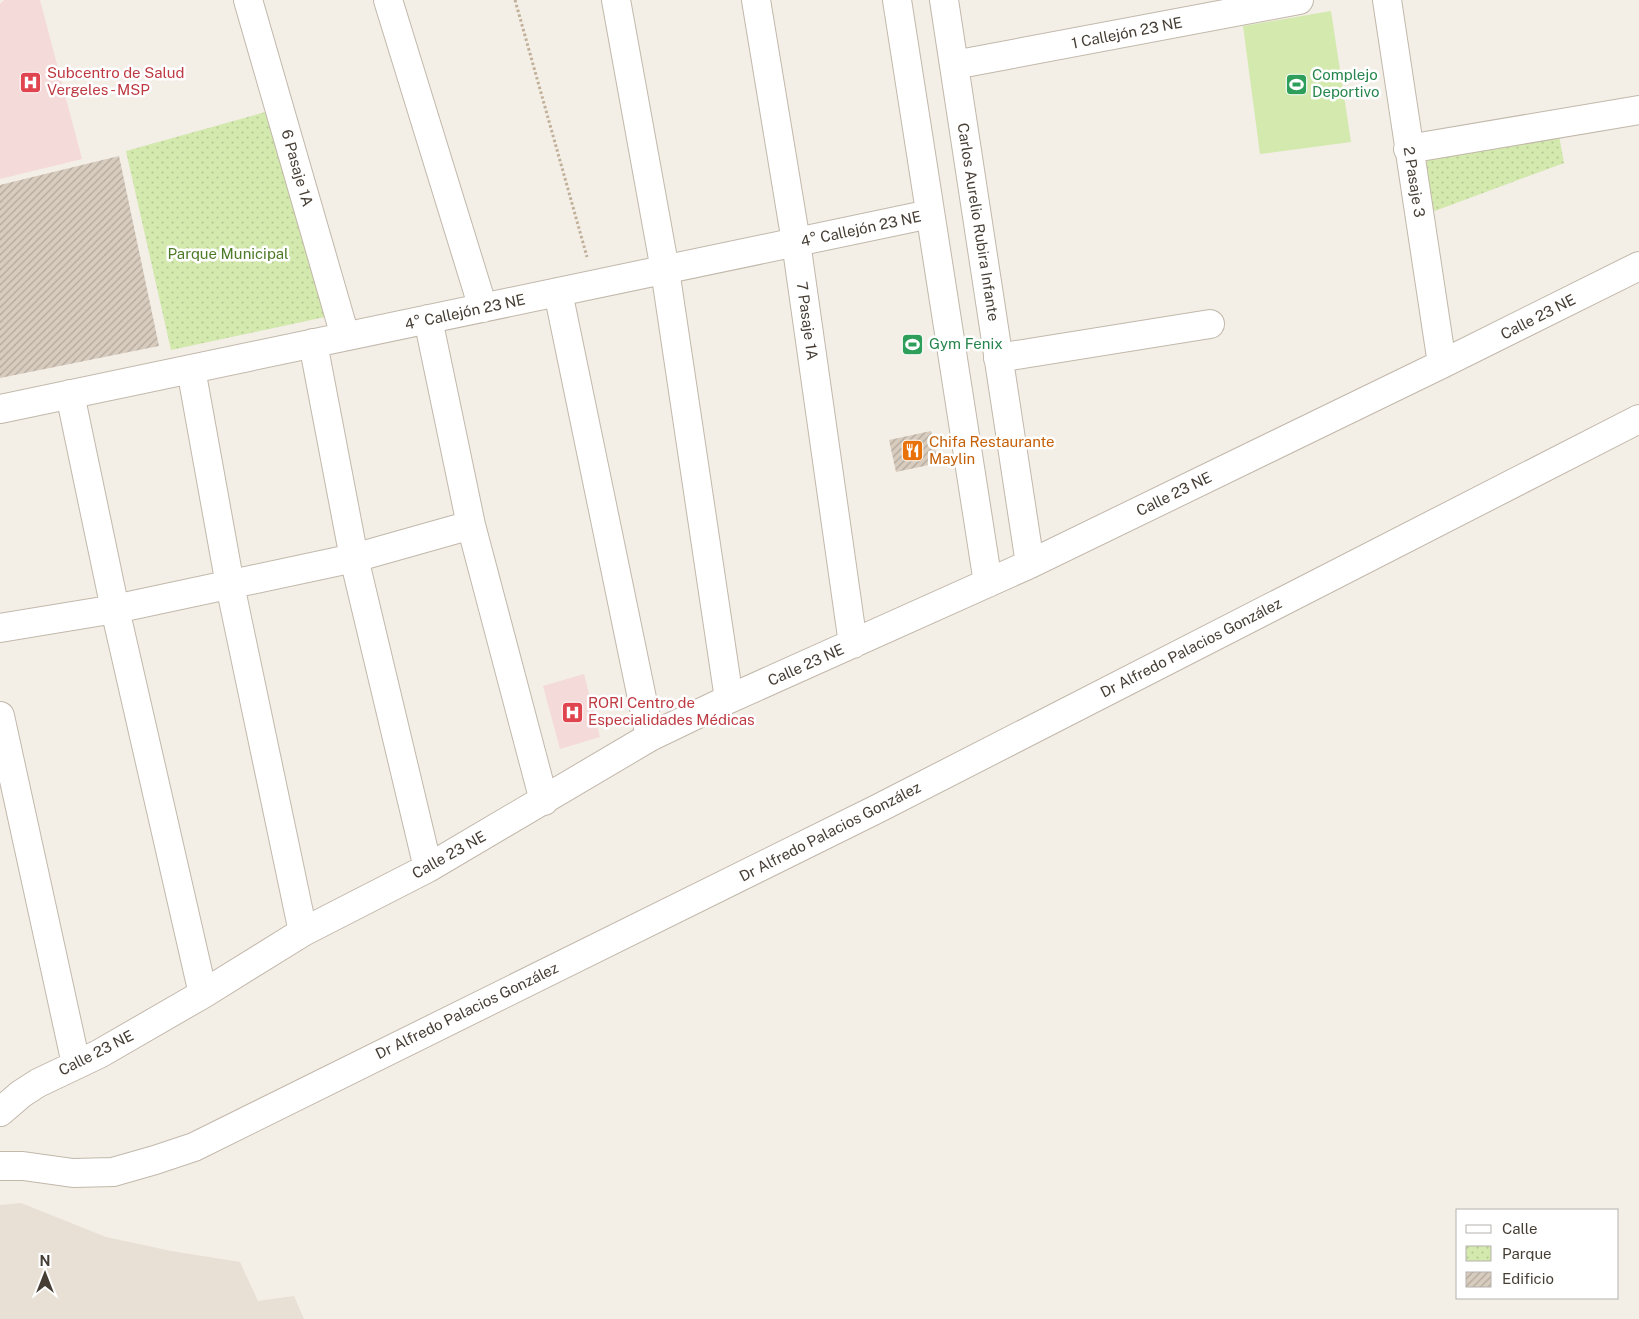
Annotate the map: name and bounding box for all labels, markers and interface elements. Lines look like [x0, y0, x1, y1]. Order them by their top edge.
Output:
street label: 1 Callejón 23 NE [1070, 13, 1184, 52]
place label: Subcentro de Salud Vergeles - MSP [47, 64, 184, 98]
place label: Complejo Deportivo [1312, 66, 1379, 100]
hospital icon: Subcentro de Salud Vergeles - MSP [19, 70, 43, 94]
sports icon: Complejo Deportivo [1284, 72, 1308, 96]
street label: Carlos Aurelio Rubira Infante [954, 122, 1003, 322]
street label: 6 Pasaje 1A [278, 127, 317, 209]
street label: 2 Pasaje 3 [1401, 145, 1428, 219]
street label: 4° Callejón 23 NE [799, 207, 923, 250]
park label: Parque Municipal [167, 245, 289, 262]
street label: 7 Pasaje 1A [794, 281, 821, 362]
street label: 4° Callejón 23 NE [403, 290, 527, 333]
street label: Calle 23 NE [1498, 290, 1578, 343]
sports icon: Gym Fenix [901, 332, 925, 356]
place label: Gym Fenix [929, 335, 1003, 352]
place label: Chifa Restaurante Maylin [929, 433, 1055, 467]
restaurant icon: Chifa Restaurante Maylin [901, 439, 925, 463]
street label: Calle 23 NE [1133, 468, 1214, 519]
street label: Dr Alfredo Palacios González [1097, 594, 1284, 701]
street label: Calle 23 NE [765, 640, 847, 689]
place label: RORI Centro de Especialidades Médicas [588, 694, 755, 728]
hospital icon: RORI Centro de Especialidades Médicas [560, 700, 584, 724]
street label: Dr Alfredo Palacios González [736, 778, 923, 885]
street label: Calle 23 NE [409, 827, 489, 882]
street label: Dr Alfredo Palacios González [373, 959, 561, 1062]
street label: Calle 23 NE [56, 1026, 136, 1079]
legend [1456, 1209, 1619, 1299]
text: Calle [1502, 1220, 1538, 1237]
text: Parque [1502, 1245, 1552, 1262]
north arrow [20, 1249, 70, 1299]
text: N [40, 1253, 50, 1269]
text: Edificio [1502, 1270, 1554, 1287]

